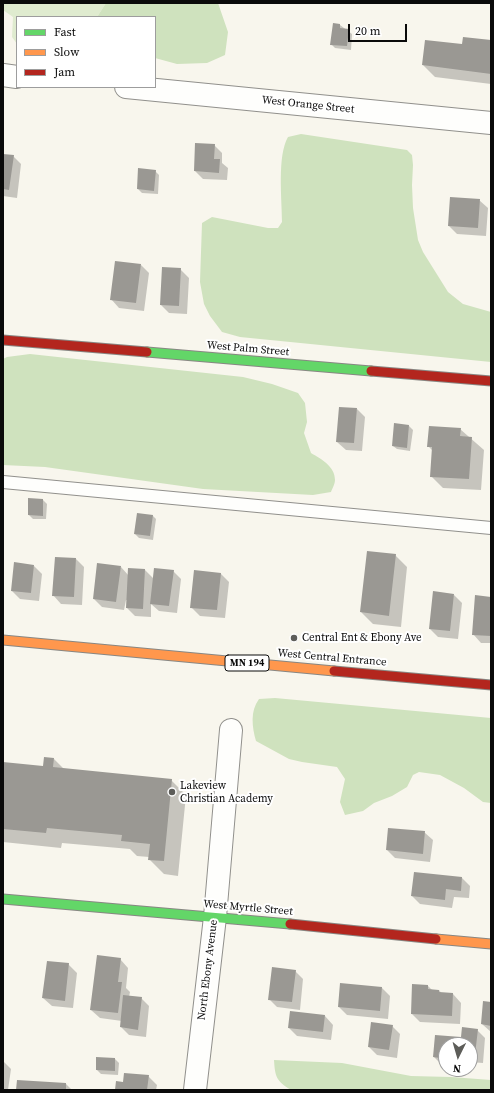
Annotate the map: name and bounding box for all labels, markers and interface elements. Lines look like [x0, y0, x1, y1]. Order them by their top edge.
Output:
legend [16, 16, 156, 88]
scale bar [350, 16, 409, 42]
text: 20 m [355, 23, 381, 39]
text: Fast [54, 24, 76, 40]
text: Slow [54, 44, 79, 60]
text: Jam [54, 64, 75, 80]
street label: West Orange Street [261, 94, 355, 116]
street label: West Palm Street [206, 339, 290, 359]
place label: Central Ent & Ebony Ave [302, 631, 422, 645]
marker: Central Ent & Ebony Ave [289, 633, 299, 643]
street label: West Central Entrance [277, 647, 387, 669]
road number: MN 194 [225, 655, 269, 671]
place label: Lakeview Christian Academy [180, 779, 273, 805]
marker: Lakeview Christian Academy [167, 787, 177, 797]
street label: West Myrtle Street [203, 898, 293, 918]
street label: North Ebony Avenue [195, 919, 221, 1021]
north arrow [438, 1037, 478, 1077]
text: N [452, 1061, 462, 1076]

